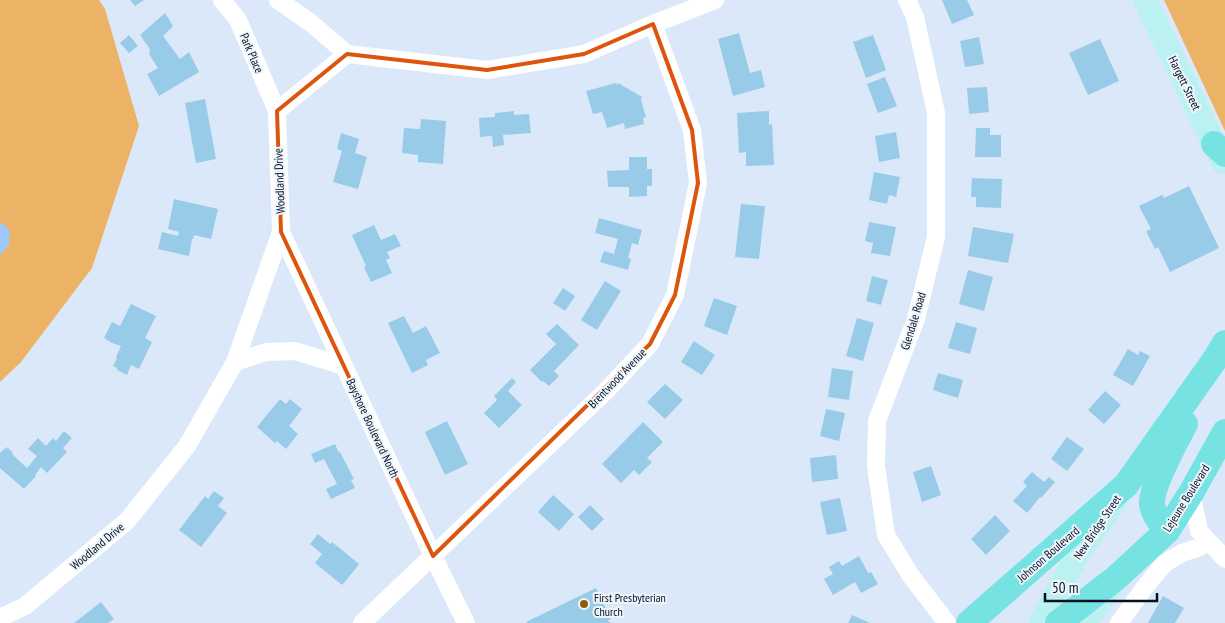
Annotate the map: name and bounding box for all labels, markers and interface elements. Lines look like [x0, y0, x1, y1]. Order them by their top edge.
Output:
street label: Park Place [237, 31, 267, 75]
street label: Hargett Street [1165, 53, 1205, 113]
street label: Woodland Drive [270, 148, 288, 214]
street label: Glendale Road [897, 290, 929, 352]
street label: Brentwood Avenue [585, 345, 649, 411]
street label: Bayshore Boulevard North [343, 376, 403, 480]
street label: Lejeune Boulevard [1159, 462, 1213, 534]
street label: New Bridge Street [1070, 491, 1125, 562]
street label: Woodland Drive [67, 519, 127, 573]
street label: Johnson Boulevard [1013, 523, 1082, 586]
scale bar [1045, 570, 1158, 602]
text: 50 m [1052, 578, 1078, 597]
place label: First Presbyterian Church [594, 590, 666, 619]
marker: First Presbyterian Church [578, 598, 590, 610]

